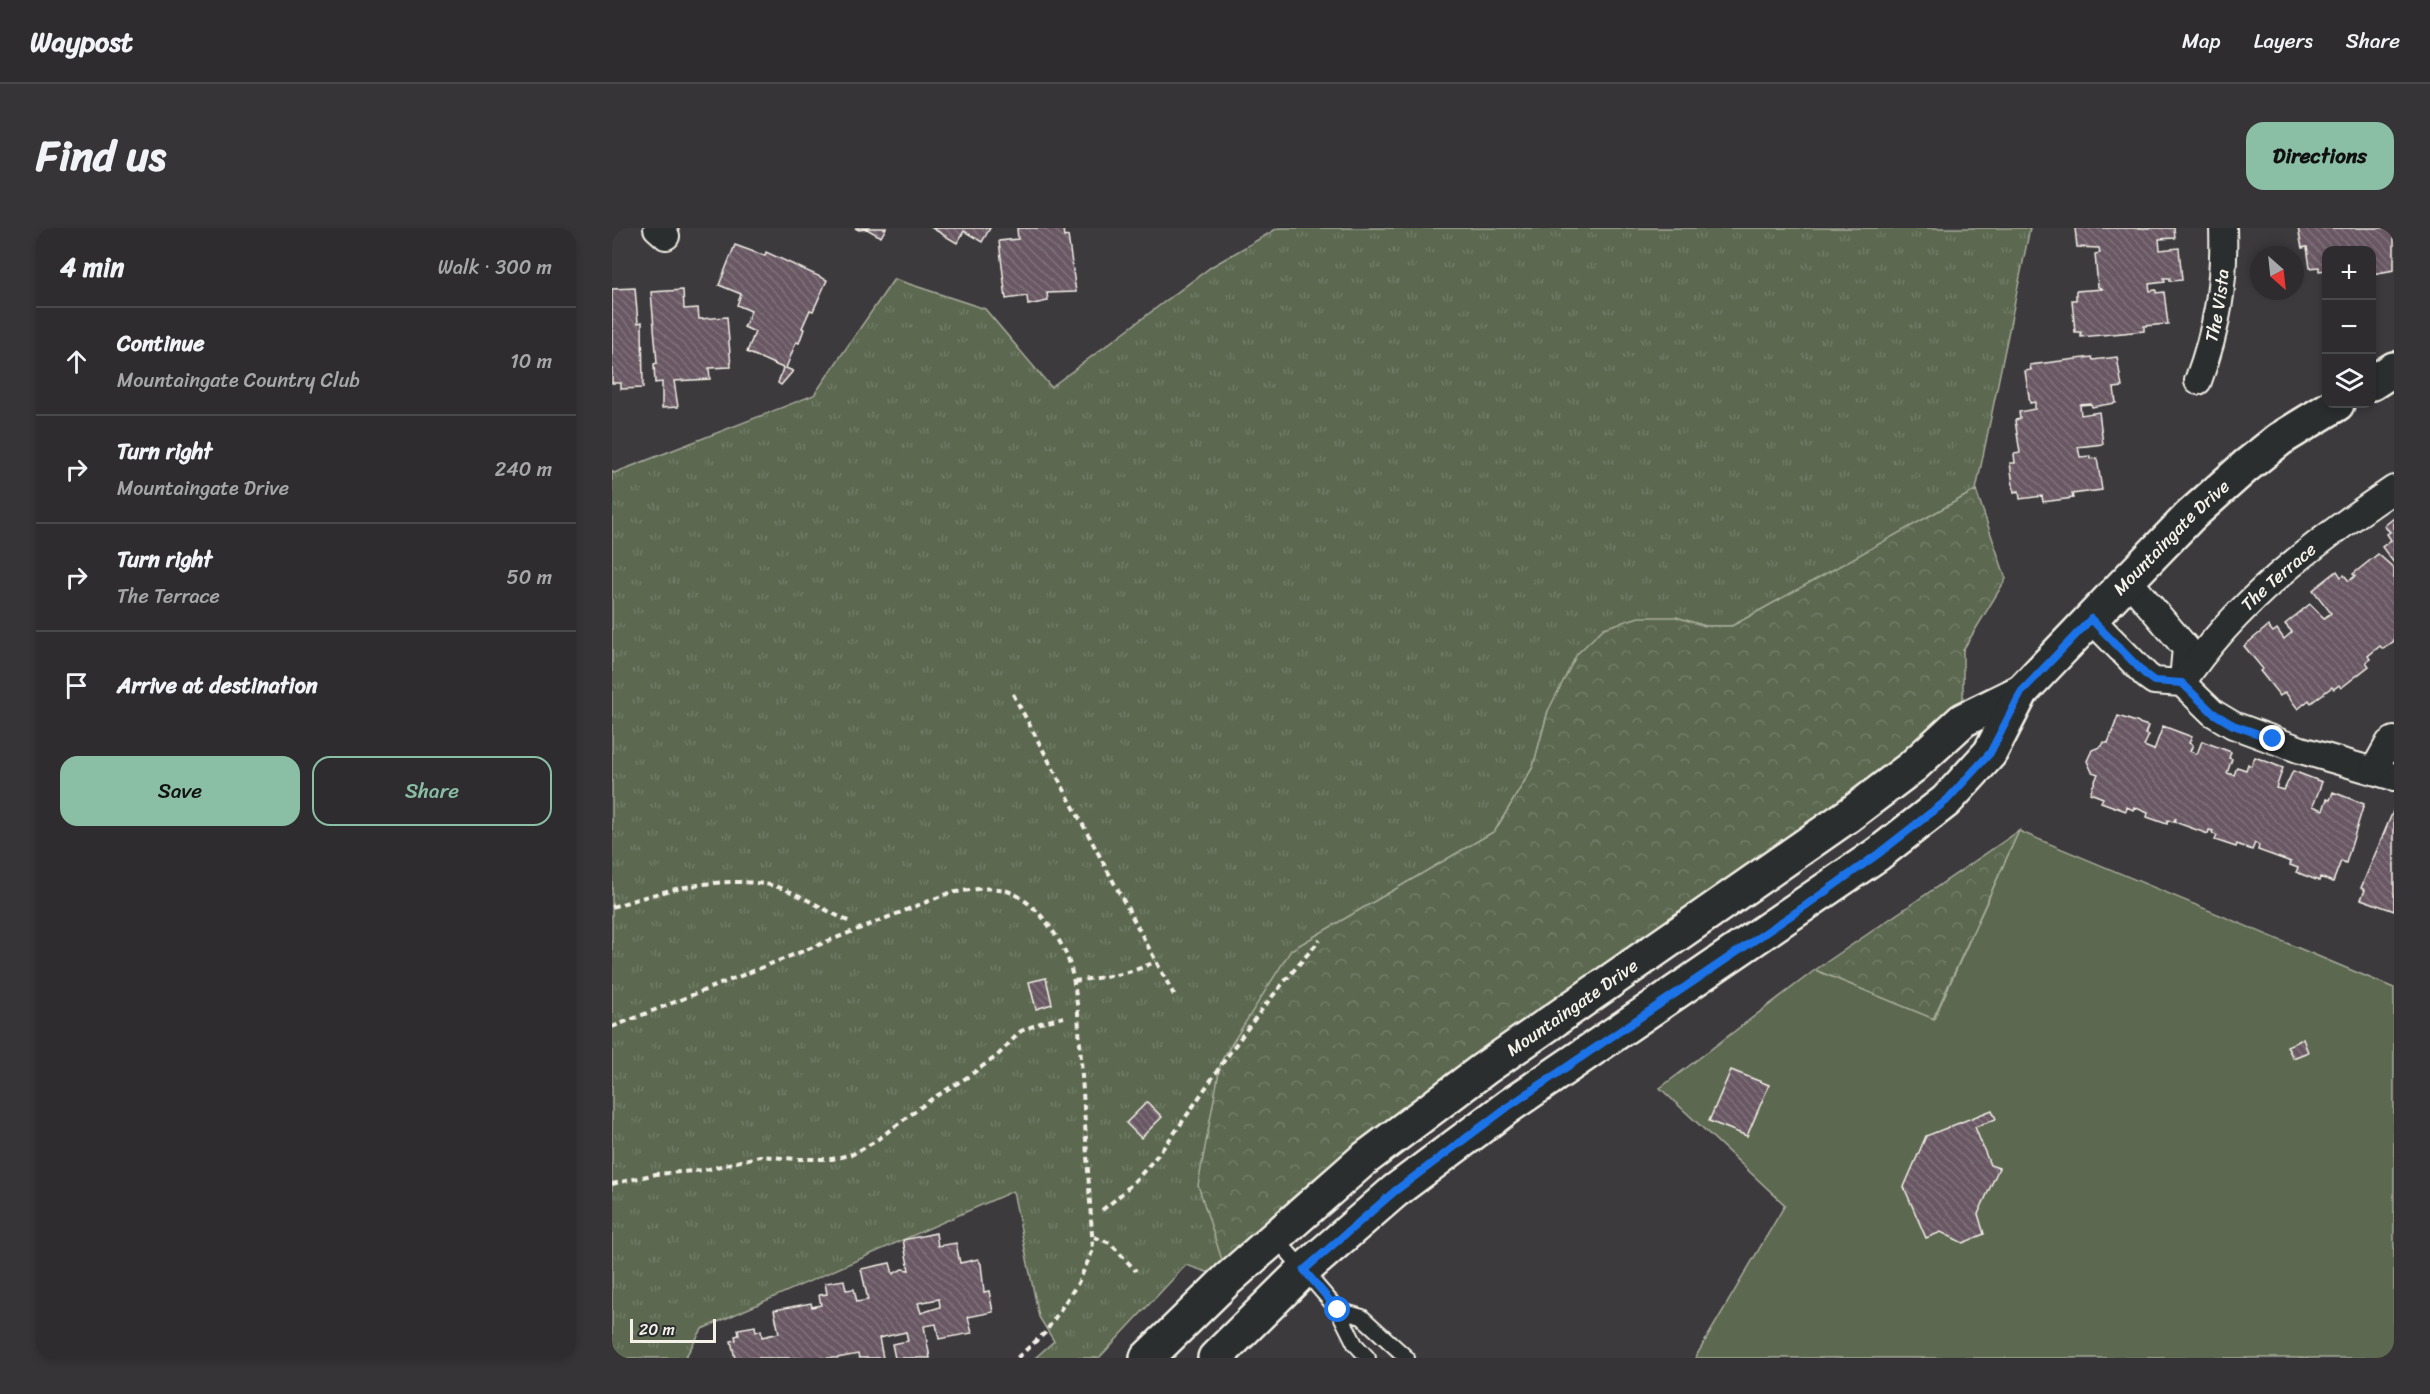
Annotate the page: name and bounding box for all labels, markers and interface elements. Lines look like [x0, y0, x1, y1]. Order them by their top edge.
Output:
text: Waypost [30, 17, 133, 66]
text: Map [2182, 22, 2221, 60]
text: Layers [2254, 22, 2313, 60]
text: Share [2346, 22, 2400, 60]
text: Find us [36, 119, 166, 193]
button: Directions [2246, 122, 2394, 190]
text: 4 min [60, 244, 124, 290]
north arrow [2250, 246, 2304, 300]
map controls [2322, 246, 2376, 408]
button: + [2322, 246, 2376, 300]
text: Walk · 300 m [438, 250, 552, 285]
street label: The Vista [2195, 268, 2239, 346]
button: − [2322, 300, 2376, 354]
text: Continue [117, 324, 205, 363]
text: 10 m [510, 344, 552, 379]
icon: ahead [60, 345, 93, 378]
button: layers [2322, 354, 2376, 408]
text: Mountaingate Country Club [117, 363, 360, 398]
text: Turn right [117, 432, 212, 471]
text: 240 m [495, 452, 552, 487]
icon: right [60, 453, 93, 486]
text: Mountaingate Drive [117, 471, 289, 506]
street label: Mountaingate Drive [2105, 471, 2237, 603]
street label: The Terrace [2233, 534, 2324, 619]
text: Turn right [117, 540, 212, 579]
text: 50 m [507, 560, 552, 595]
icon: right [60, 561, 93, 594]
text: The Terrace [117, 579, 220, 614]
text: Arrive at destination [117, 666, 318, 705]
icon: arrive [60, 669, 93, 702]
route end [2259, 725, 2285, 751]
button: Save [60, 756, 300, 826]
button: Share [312, 756, 552, 826]
street label: Mountaingate Drive [1499, 950, 1645, 1065]
route start [1324, 1296, 1350, 1322]
text: 20 m [639, 1315, 675, 1344]
scale bar [630, 1316, 716, 1344]

